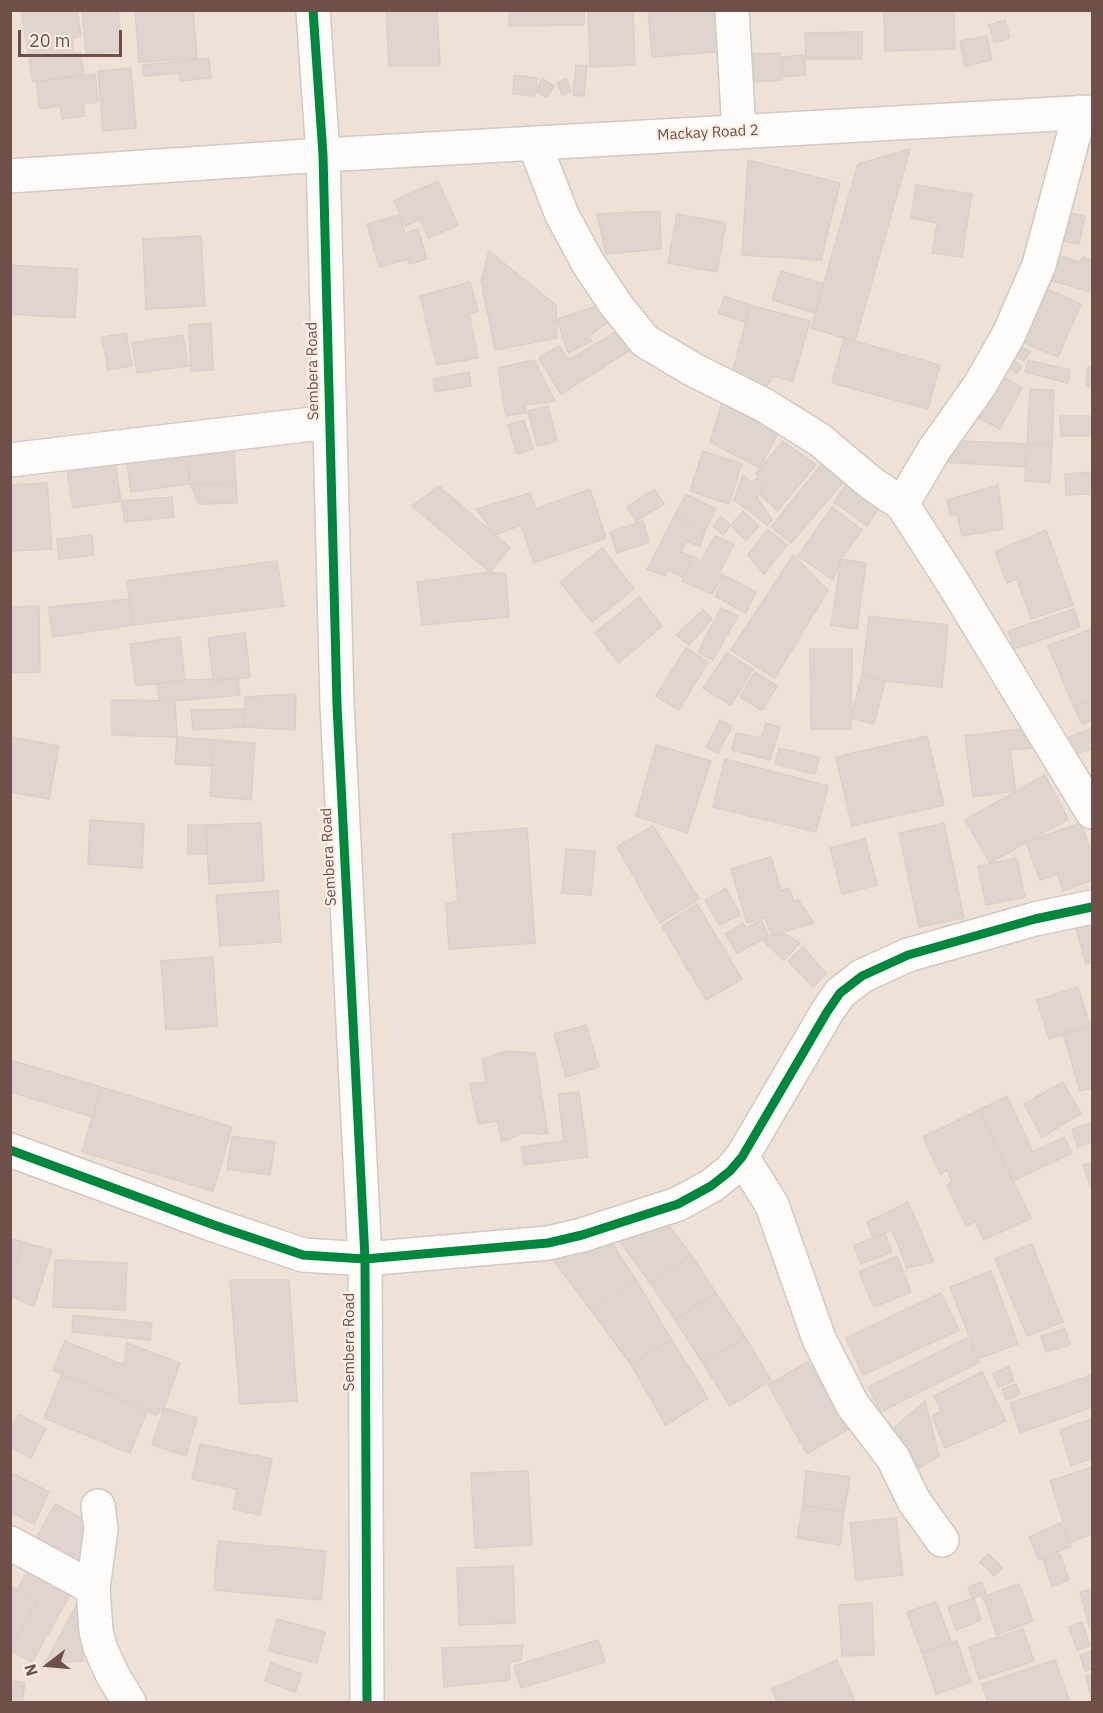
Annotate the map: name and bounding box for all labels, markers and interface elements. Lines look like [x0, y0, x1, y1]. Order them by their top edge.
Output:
scale bar [21, 18, 124, 56]
text: 20 m [29, 29, 71, 52]
street label: Mackay Road 2 [657, 121, 759, 145]
street label: Sembera Road [303, 322, 323, 420]
street label: Sembera Road [317, 807, 341, 907]
street label: Sembera Road [341, 1293, 359, 1391]
north arrow [18, 1635, 78, 1695]
text: N [19, 1662, 42, 1678]

